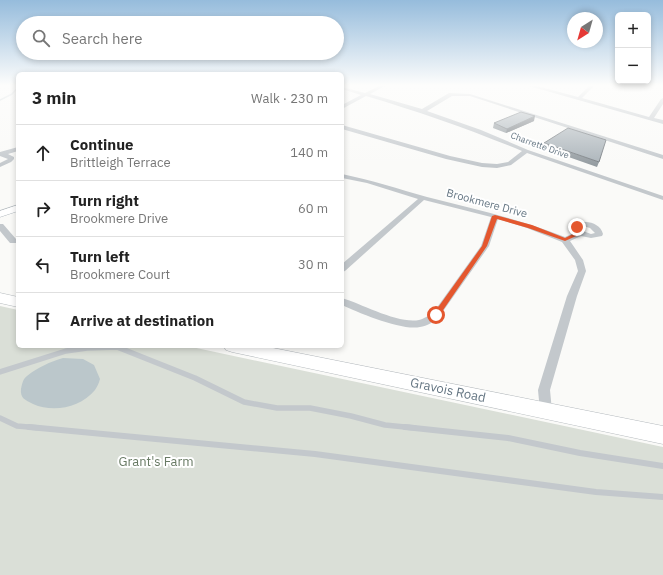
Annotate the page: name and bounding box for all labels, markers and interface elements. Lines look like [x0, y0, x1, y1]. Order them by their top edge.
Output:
north arrow [567, 12, 603, 48]
map controls [615, 12, 651, 84]
button: + [615, 12, 651, 48]
search box [16, 16, 344, 60]
icon: search [30, 27, 52, 49]
text: Search here [62, 29, 142, 48]
button: − [615, 48, 651, 84]
text: 3 min [32, 87, 76, 109]
text: Walk · 230 m [251, 90, 328, 107]
street label: Charrette Drive [509, 129, 571, 161]
text: Continue [70, 135, 134, 154]
icon: ahead [32, 142, 54, 164]
text: 140 m [290, 144, 328, 161]
text: Brittleigh Terrace [70, 154, 171, 171]
street label: Brookmere Drive [445, 185, 529, 221]
text: Turn right [70, 191, 139, 210]
icon: right [32, 198, 54, 220]
text: 60 m [298, 200, 328, 217]
text: Brookmere Drive [70, 210, 168, 227]
route end [568, 218, 586, 236]
text: Turn left [70, 247, 130, 266]
icon: left [32, 254, 54, 276]
text: 30 m [298, 256, 328, 273]
text: Brookmere Court [70, 266, 170, 283]
route start [427, 306, 445, 324]
icon: arrive [32, 310, 54, 332]
text: Arrive at destination [70, 311, 214, 330]
street label: Gravois Road [409, 374, 487, 406]
park label: Grant's Farm [119, 453, 194, 470]

